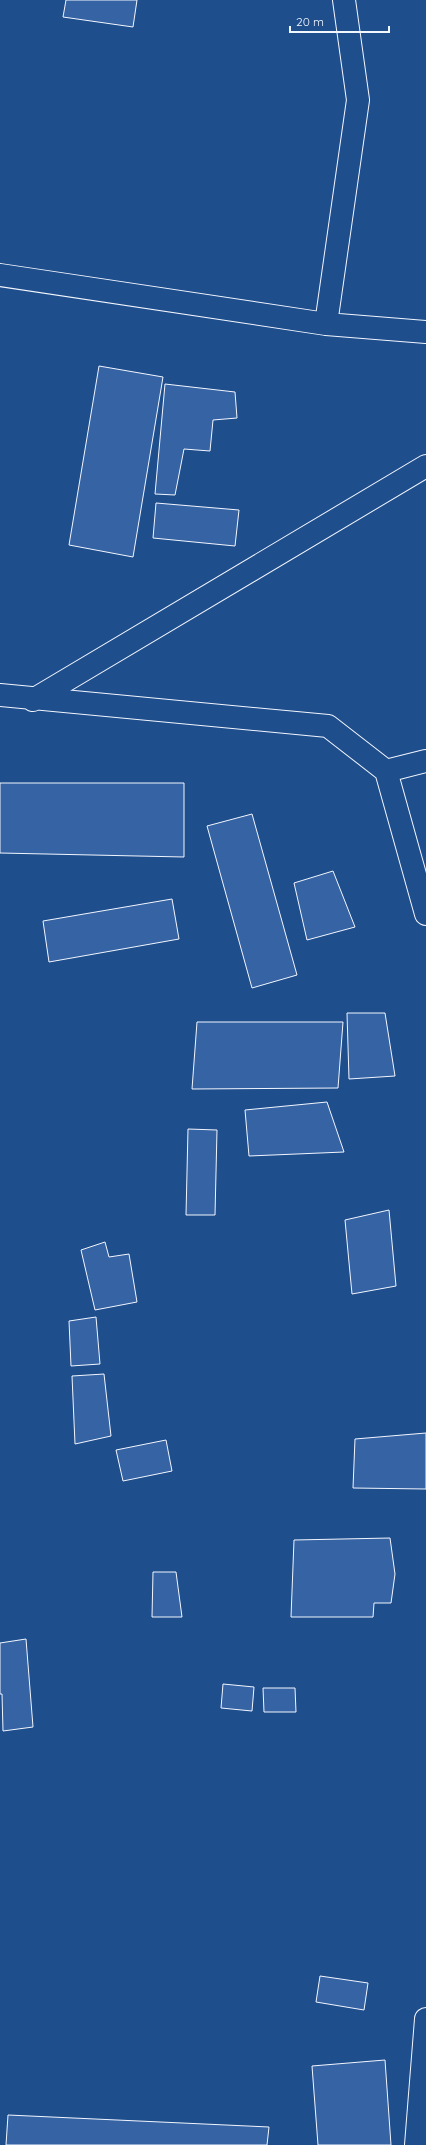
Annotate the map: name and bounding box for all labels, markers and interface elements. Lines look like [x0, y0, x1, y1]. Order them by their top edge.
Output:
scale bar [290, 8, 389, 34]
text: 20 m [296, 14, 324, 29]

